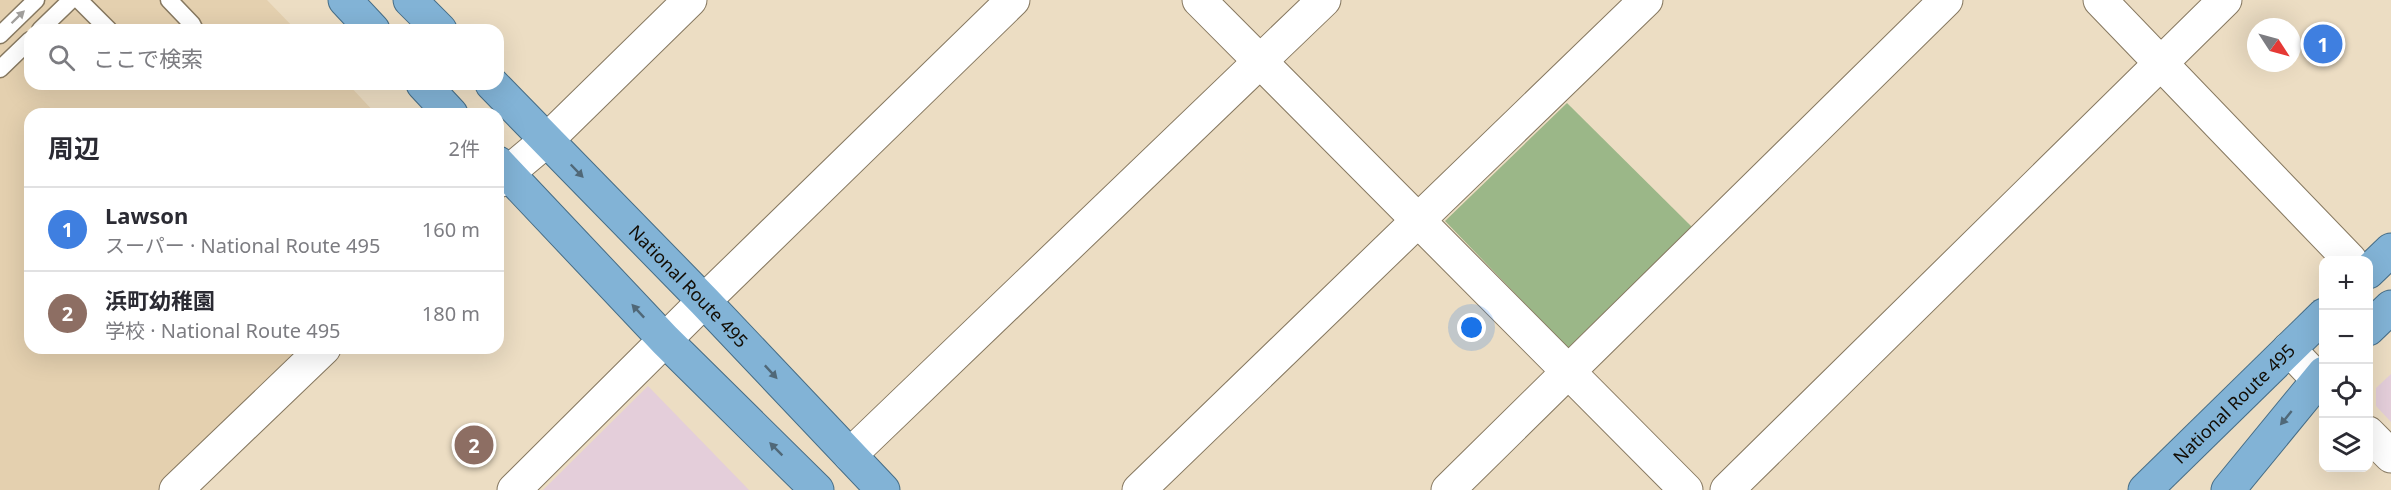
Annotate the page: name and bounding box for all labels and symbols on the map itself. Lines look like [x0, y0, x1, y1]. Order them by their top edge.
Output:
one-way arrow [10, 11, 24, 25]
north arrow [2247, 18, 2301, 72]
pin: 1 [2304, 22, 2342, 66]
one-way arrow [570, 163, 583, 178]
street label: National Route 495 [624, 219, 754, 353]
one-way arrow [631, 305, 645, 319]
your location [1457, 313, 1486, 342]
street label: National Route 495 [2167, 338, 2300, 468]
one-way arrow [764, 364, 778, 379]
one-way arrow [2280, 410, 2293, 426]
pin: 2 [454, 422, 494, 468]
one-way arrow [768, 442, 783, 456]

